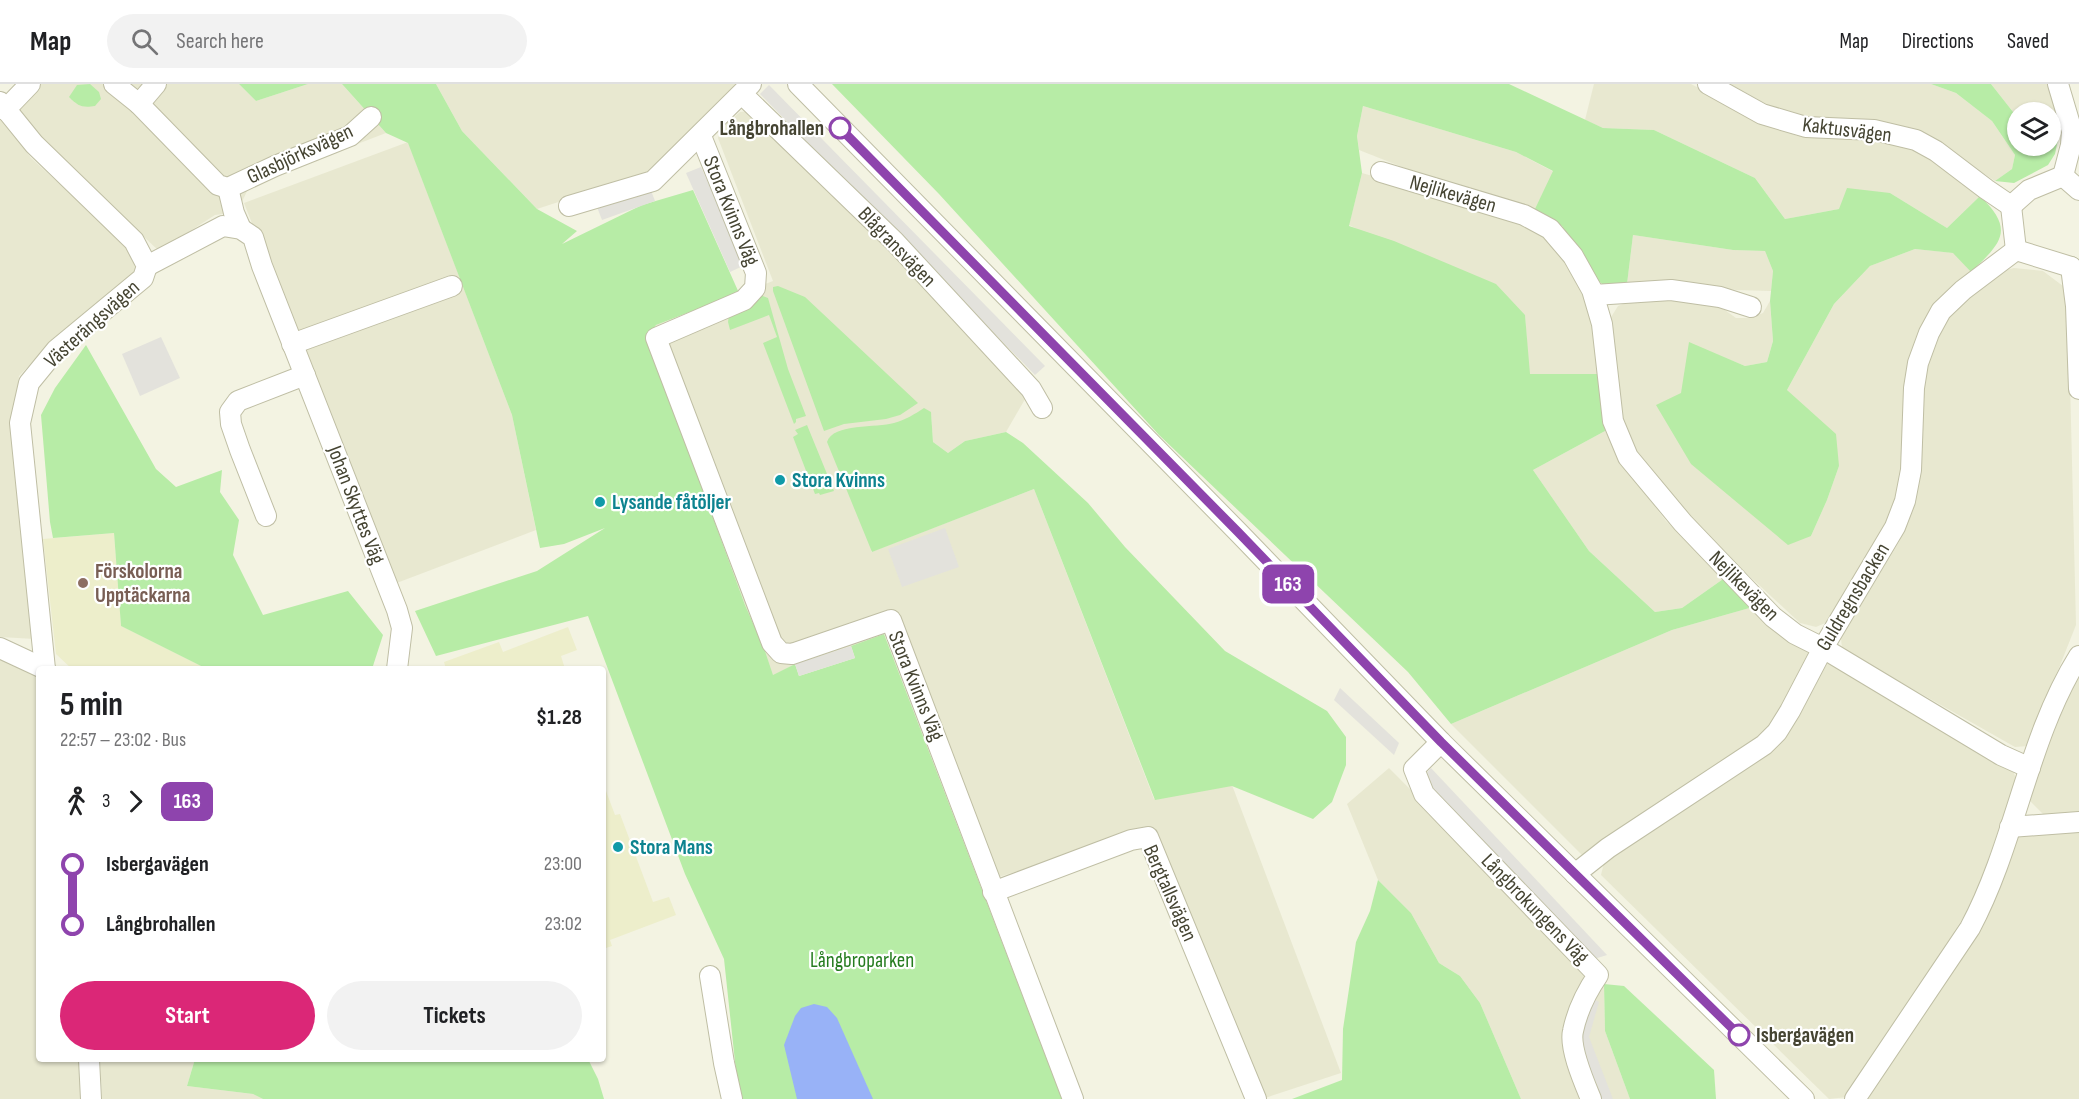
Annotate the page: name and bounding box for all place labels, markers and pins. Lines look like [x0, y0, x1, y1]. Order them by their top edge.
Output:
place label: Långbrohallen [720, 116, 824, 141]
marker: Långbrohallen [829, 117, 851, 139]
place label: Stora Kvinns [792, 468, 885, 493]
marker: Stora Kvinns [773, 473, 787, 487]
place label: Lysande fåtöljer [612, 490, 731, 515]
marker: Lysande fåtöljer [593, 495, 607, 509]
place label: Förskolorna Upptäckarna [95, 559, 190, 608]
marker: Förskolorna Upptäckarna [76, 576, 90, 590]
place label: Stora Mans [630, 835, 713, 860]
marker: Stora Mans [611, 840, 625, 854]
place label: Isbergavägen [1756, 1023, 1854, 1048]
marker: Isbergavägen [1728, 1024, 1750, 1046]

